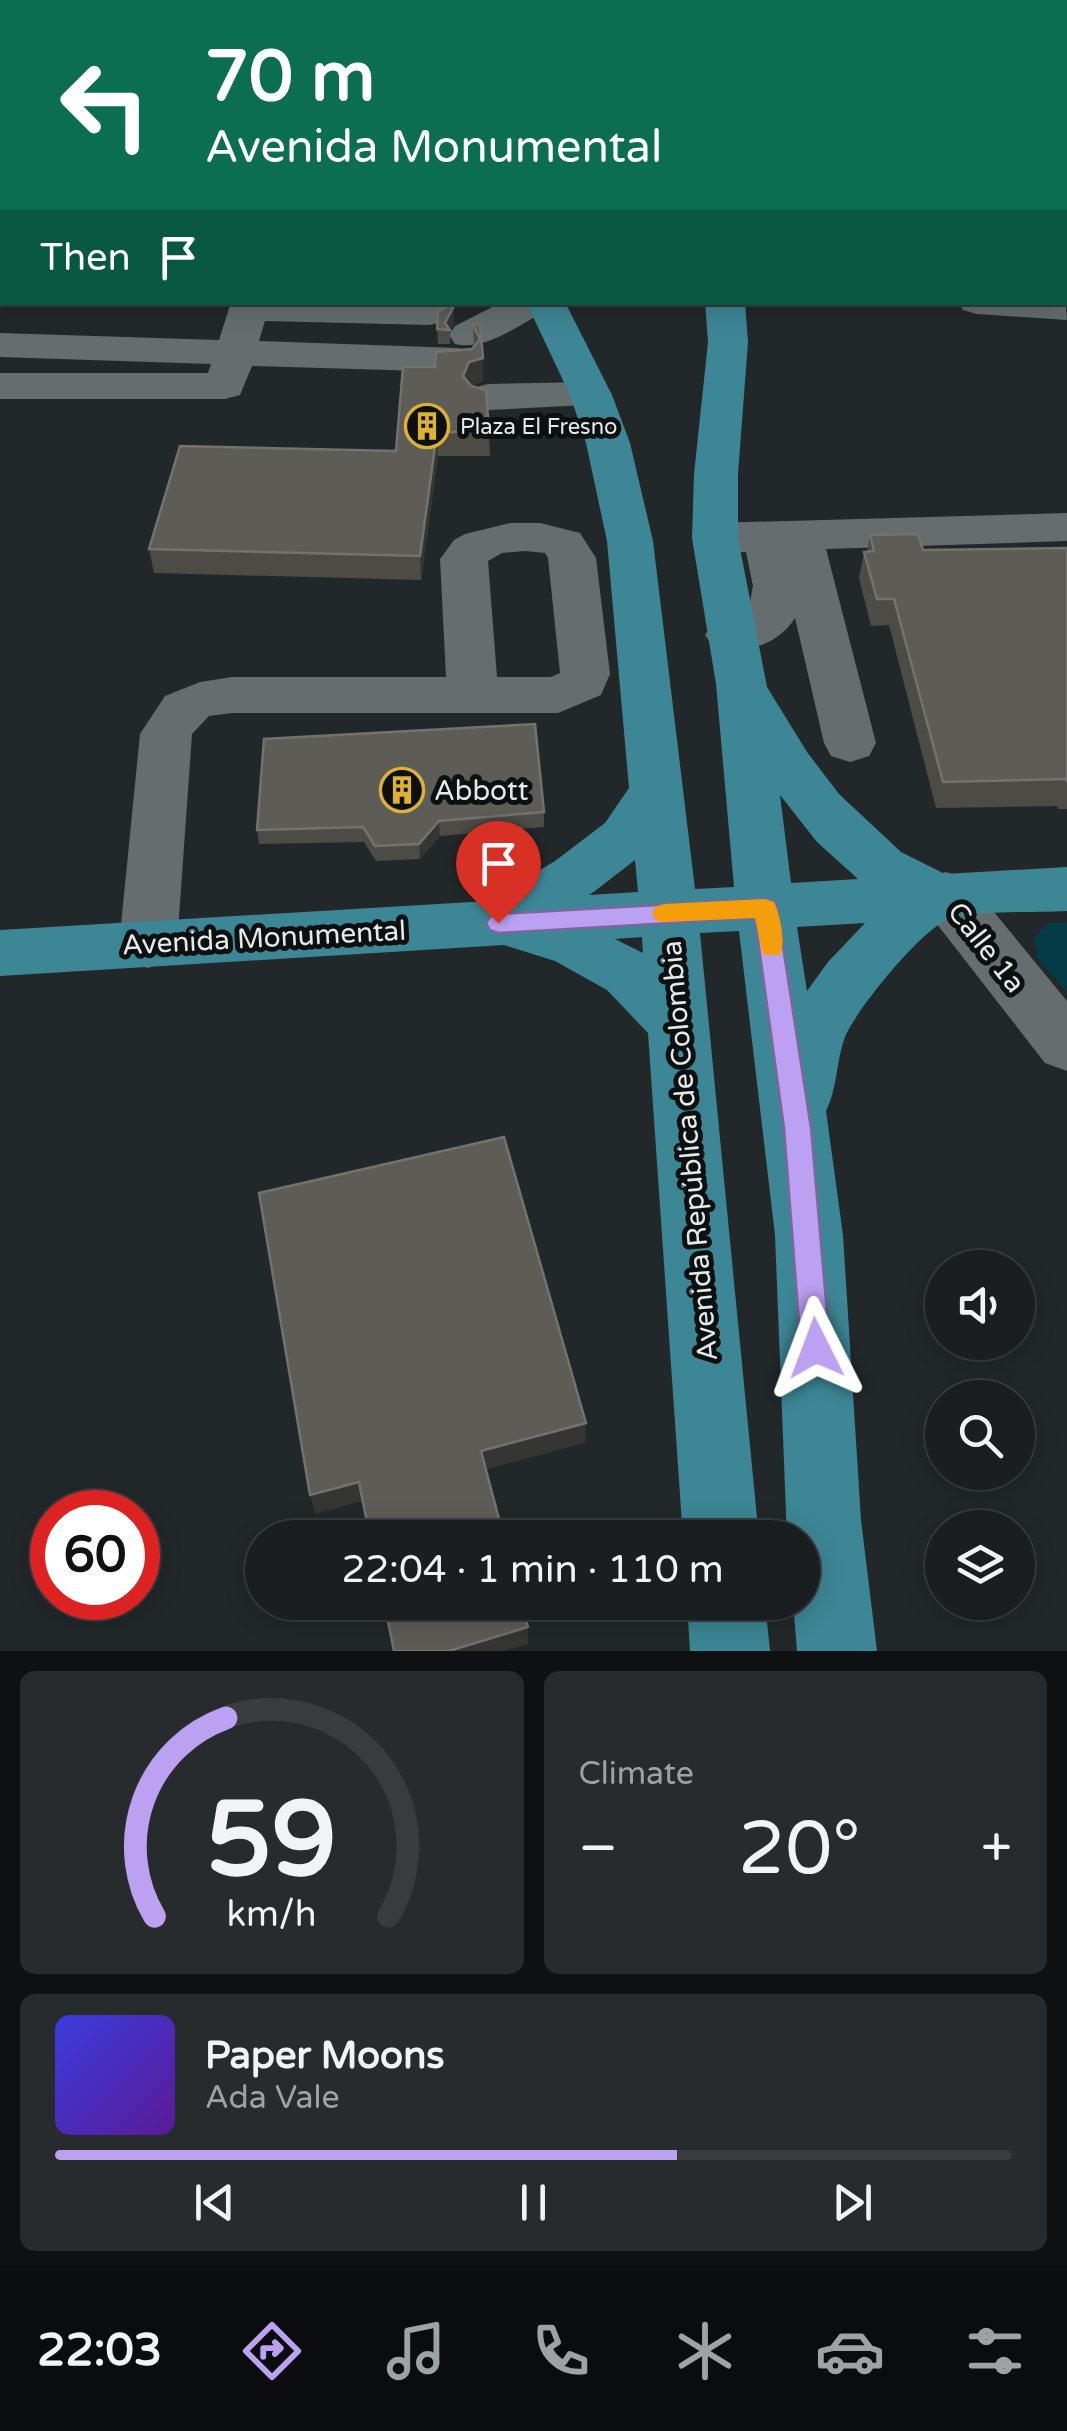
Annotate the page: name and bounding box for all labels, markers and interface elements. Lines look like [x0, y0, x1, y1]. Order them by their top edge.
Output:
text: 70 m [205, 36, 375, 120]
icon: left [40, 40, 170, 170]
text: Avenida Monumental [205, 121, 662, 175]
icon: arrive [151, 230, 206, 285]
text: Then [40, 235, 131, 281]
building icon: Plaza El Fresno [404, 403, 450, 449]
place label: Plaza El Fresno [460, 414, 617, 440]
building icon: Abbott [379, 767, 425, 813]
place label: Abbott [434, 774, 529, 808]
pin [456, 821, 541, 924]
icon: arrive [471, 836, 526, 891]
street label: Calle 1a [940, 896, 1032, 1000]
street label: Avenida Monumental [121, 914, 407, 962]
street label: Avenida República de Colombia [655, 939, 725, 1363]
map controls [925, 1250, 1035, 1620]
button: sound [925, 1250, 1035, 1360]
position arrow [764, 1296, 868, 1400]
button: search [925, 1380, 1035, 1490]
speed limit sign: 60 [30, 1490, 160, 1620]
button: layers [925, 1510, 1035, 1620]
text: 22:04 · 1 min · 110 m [341, 1547, 724, 1593]
text: Climate [579, 1755, 694, 1793]
text: 59 [206, 1779, 337, 1904]
text: 20° [738, 1804, 861, 1894]
text: − [579, 1816, 618, 1882]
text: + [981, 1816, 1012, 1882]
text: km/h [227, 1893, 317, 1936]
text: Paper Moons [205, 2033, 445, 2079]
text: Ada Vale [205, 2079, 340, 2117]
icon: previous [187, 2175, 242, 2230]
icon: pause [506, 2175, 561, 2230]
icon: next [825, 2175, 880, 2230]
icon: directions [237, 2316, 307, 2386]
icon: music [381, 2316, 451, 2386]
icon: phone [526, 2316, 596, 2386]
icon: climate [670, 2316, 740, 2386]
icon: car [815, 2316, 885, 2386]
icon: filters [960, 2316, 1030, 2386]
text: 22:03 [37, 2324, 162, 2378]

